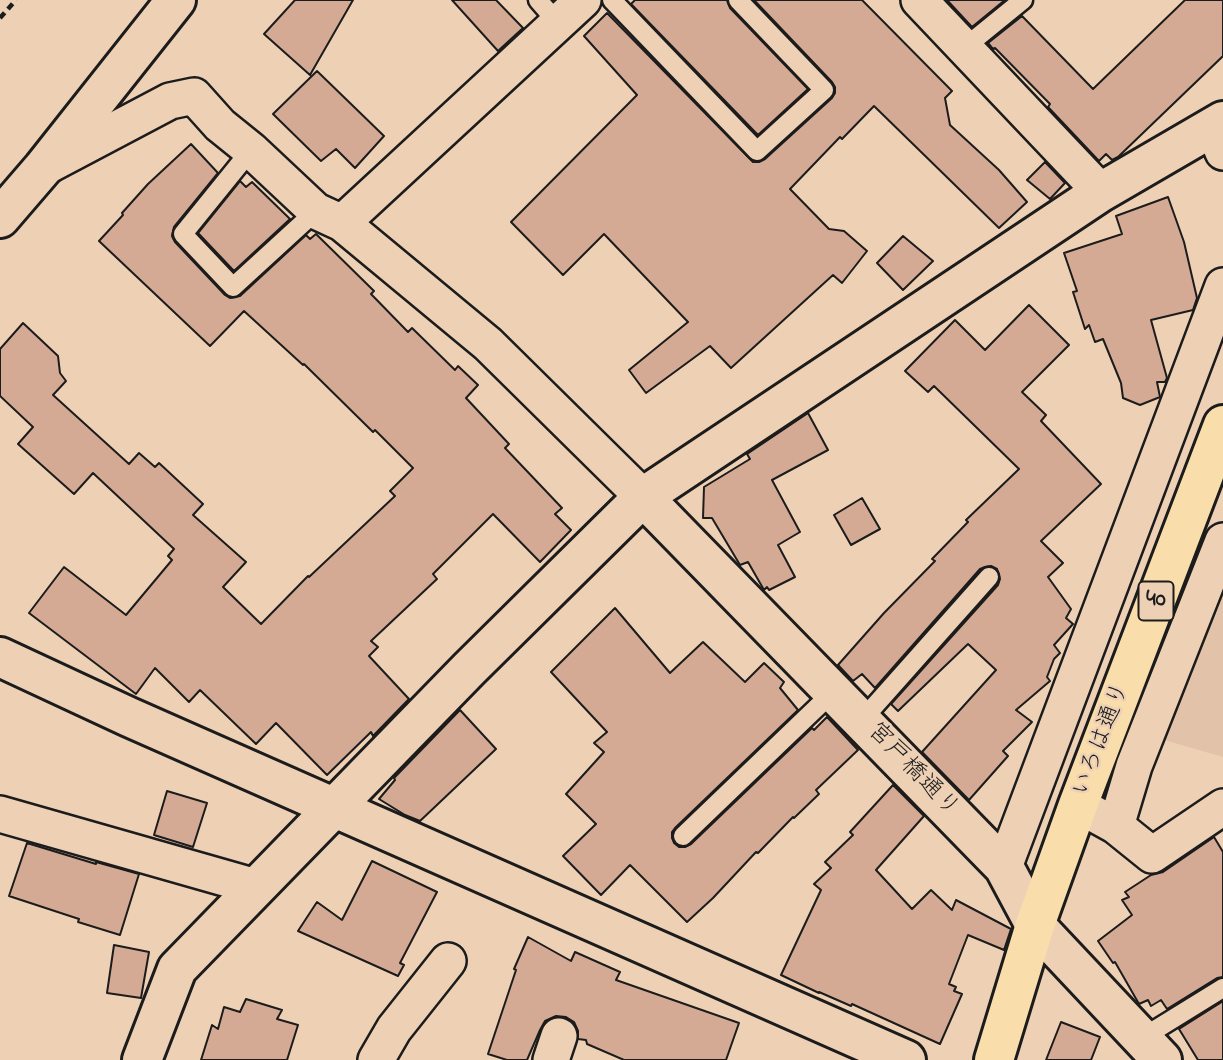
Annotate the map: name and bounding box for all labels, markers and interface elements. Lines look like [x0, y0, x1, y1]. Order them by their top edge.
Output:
road number: 40 [1138, 582, 1174, 621]
street label: いろは通り [1068, 679, 1138, 801]
street label: 宮戸橋通り [860, 718, 964, 824]

